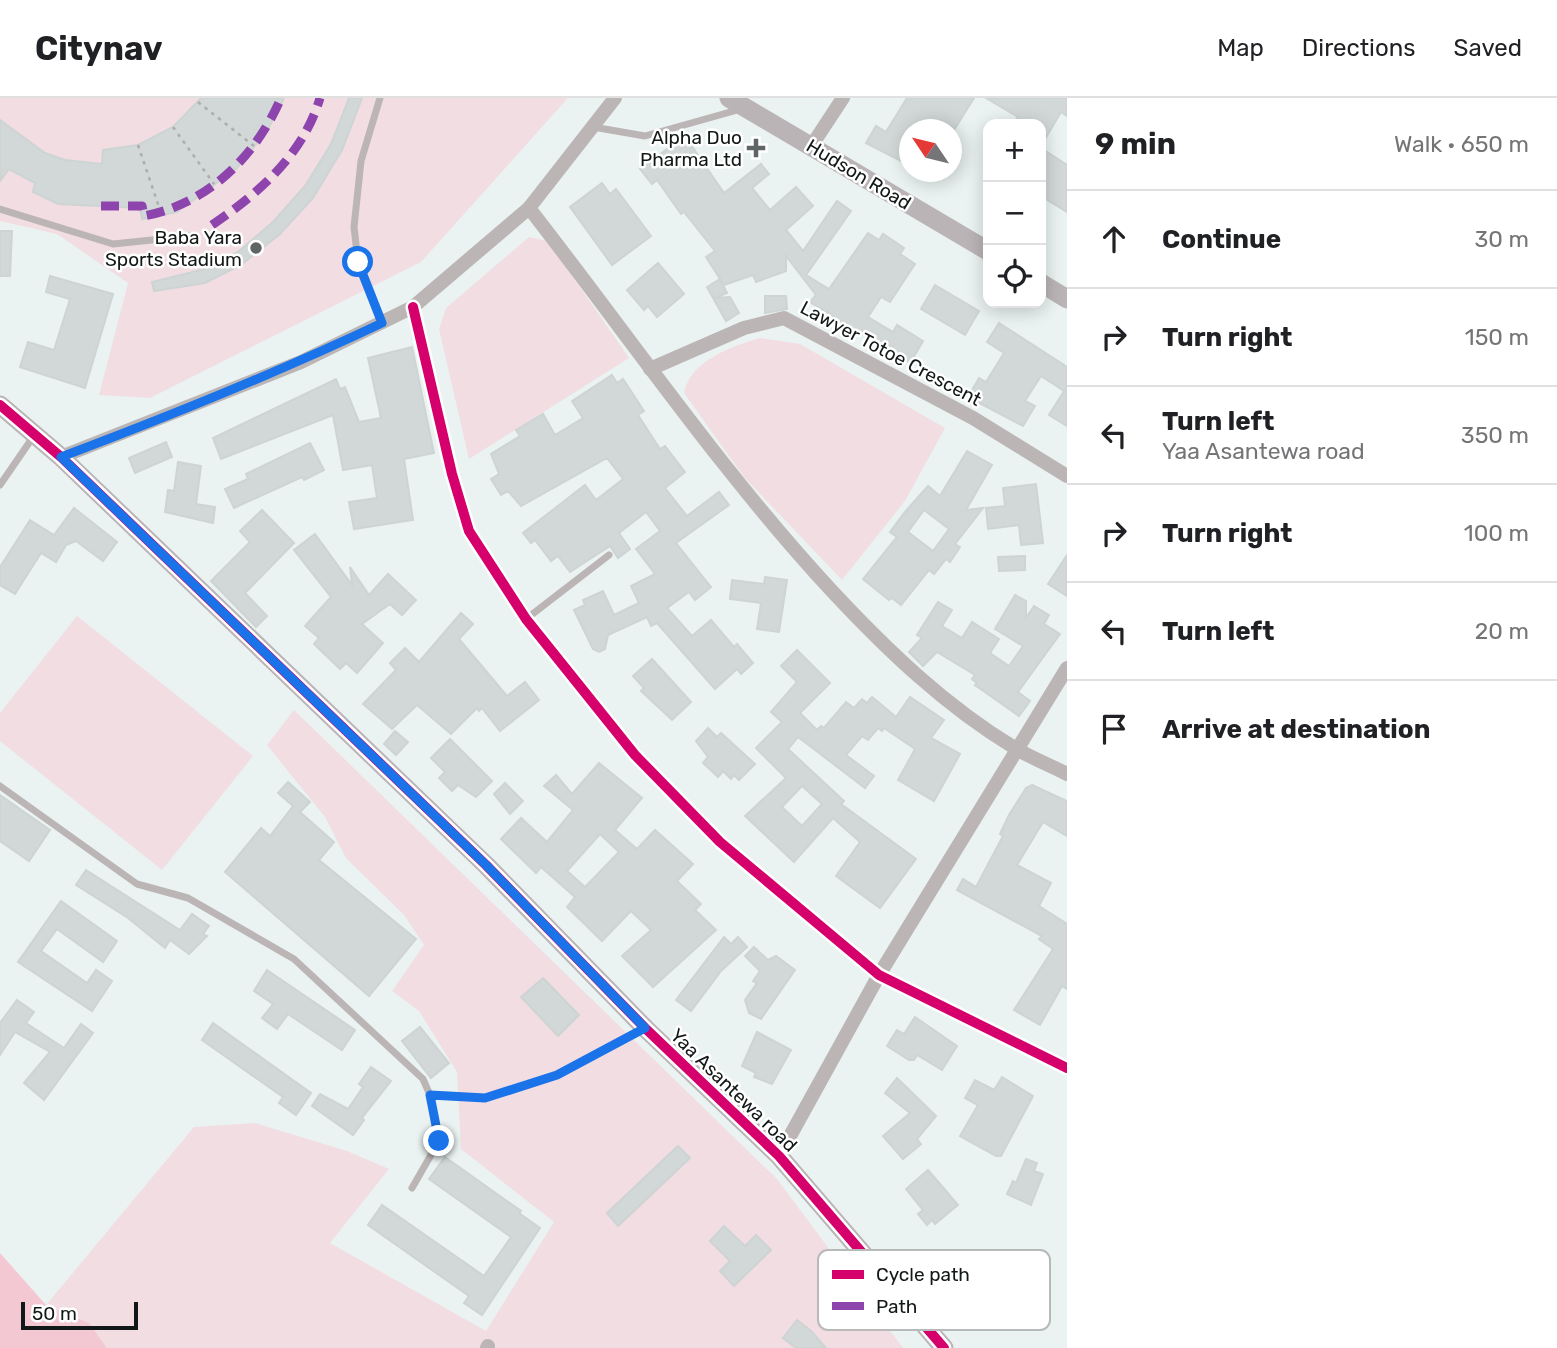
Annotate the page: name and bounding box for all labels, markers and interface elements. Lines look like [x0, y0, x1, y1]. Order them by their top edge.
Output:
text: Citynav [35, 29, 163, 68]
text: Map [1217, 34, 1264, 62]
text: Directions [1302, 34, 1415, 62]
text: Saved [1453, 34, 1522, 62]
north arrow [899, 119, 962, 182]
map controls [983, 119, 1046, 308]
button: + [983, 119, 1046, 182]
place label: Alpha Duo Pharma Ltd [640, 126, 742, 171]
text: 9 min [1095, 126, 1176, 162]
text: Walk · 650 m [1394, 130, 1529, 158]
street label: Hudson Road [802, 134, 915, 215]
marker: Alpha Duo Pharma Ltd [748, 140, 764, 156]
button: − [983, 182, 1046, 245]
icon: ahead [1095, 220, 1133, 258]
text: Continue [1162, 224, 1281, 255]
text: 30 m [1474, 225, 1529, 253]
place label: Baba Yara Sports Stadium [105, 226, 242, 271]
marker: Baba Yara Sports Stadium [248, 240, 264, 256]
button: locate [983, 245, 1046, 308]
route start [342, 246, 373, 277]
street label: Lawyer Totoe Crescent [796, 296, 986, 411]
icon: right [1095, 318, 1133, 356]
text: Turn right [1162, 322, 1292, 353]
text: 150 m [1465, 323, 1529, 351]
text: Turn left [1162, 406, 1274, 437]
icon: left [1095, 416, 1133, 454]
text: 350 m [1461, 421, 1529, 449]
text: Yaa Asantewa road [1162, 437, 1365, 465]
icon: right [1095, 514, 1133, 552]
text: Turn right [1162, 518, 1292, 549]
text: 100 m [1464, 519, 1529, 547]
icon: left [1095, 612, 1133, 650]
text: Turn left [1162, 616, 1274, 647]
text: 20 m [1475, 617, 1529, 645]
icon: arrive [1095, 710, 1133, 748]
text: Arrive at destination [1162, 714, 1430, 745]
street label: Yaa Asantewa road [665, 1024, 802, 1157]
route end [423, 1125, 454, 1156]
legend [818, 1250, 1050, 1330]
text: Cycle path [876, 1263, 970, 1286]
text: Path [876, 1295, 917, 1318]
scale bar [21, 1299, 138, 1331]
text: 50 m [32, 1302, 77, 1325]

